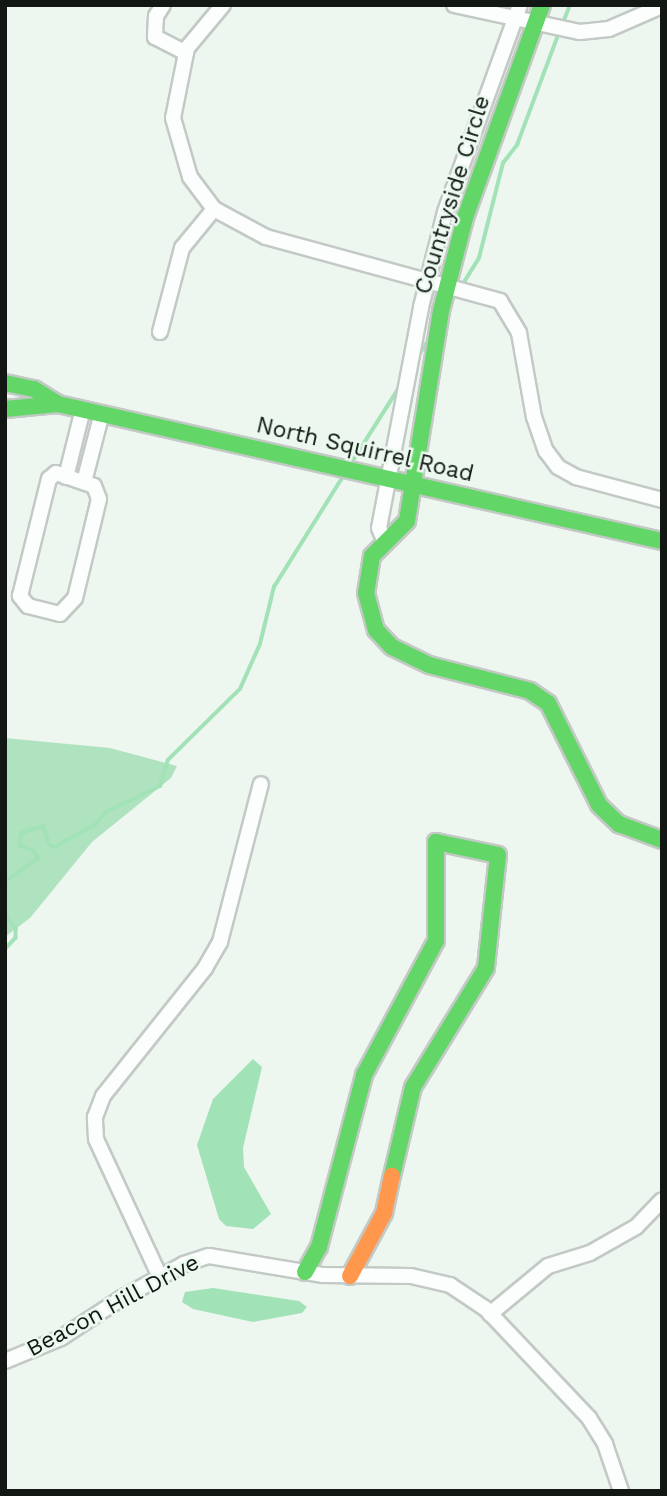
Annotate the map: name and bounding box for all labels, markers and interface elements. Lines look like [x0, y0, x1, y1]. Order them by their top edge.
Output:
street label: Countryside Circle [410, 92, 496, 298]
street label: North Squirrel Road [253, 411, 477, 489]
street label: Beacon Hill Drive [22, 1249, 204, 1363]

